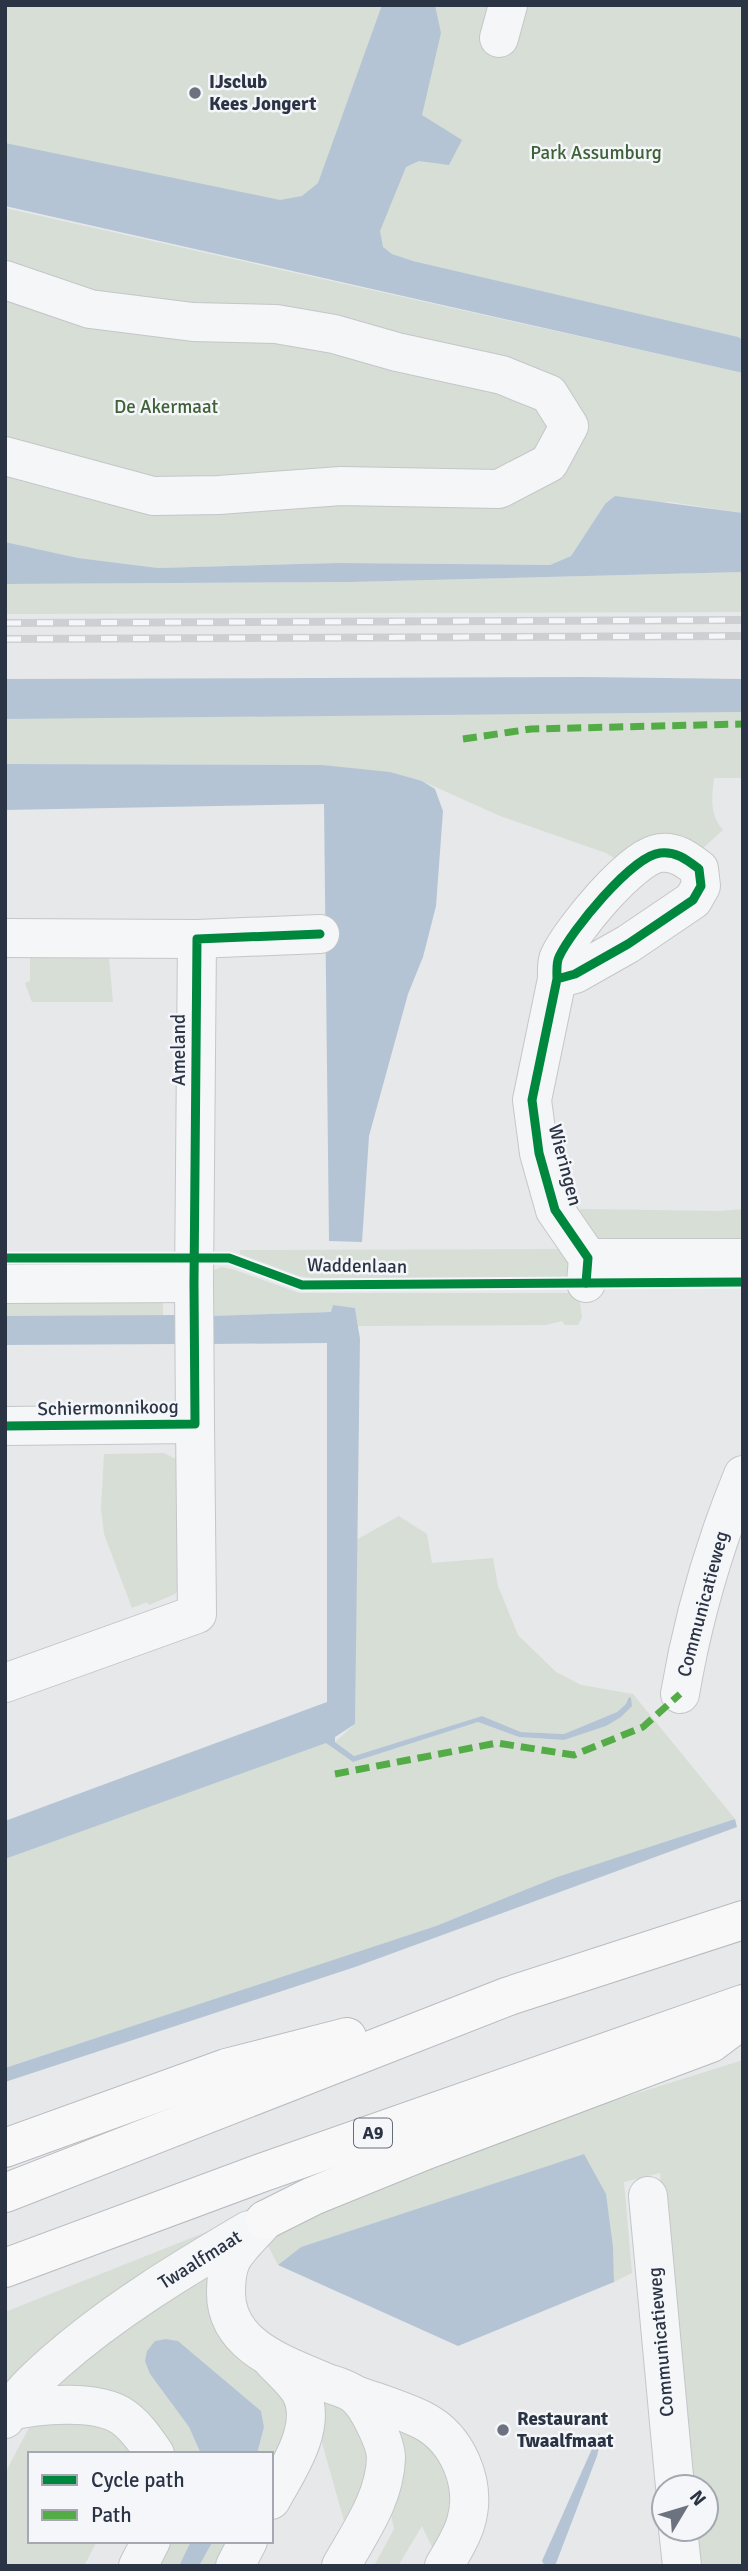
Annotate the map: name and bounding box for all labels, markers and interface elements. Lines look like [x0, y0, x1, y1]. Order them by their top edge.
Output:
place label: IJsclub Kees Jongert [209, 70, 316, 116]
marker: IJsclub Kees Jongert [187, 85, 203, 101]
park label: Park Assumburg [530, 141, 662, 165]
park label: De Akermaat [114, 395, 218, 419]
street label: Ameland [167, 1014, 191, 1086]
street label: Wieringen [543, 1122, 587, 1208]
street label: Waddenlaan [307, 1253, 407, 1279]
street label: Schiermonnikoog [37, 1395, 179, 1421]
street label: Communicatieweg [672, 1528, 734, 1680]
road number: A9 [354, 2118, 392, 2148]
street label: Twaalfmaat [154, 2225, 246, 2295]
street label: Communicatieweg [643, 2266, 679, 2418]
place label: Restaurant Twaalfmaat [517, 2407, 614, 2453]
marker: Restaurant Twaalfmaat [495, 2422, 511, 2438]
legend [28, 2452, 273, 2543]
text: Cycle path [91, 2467, 185, 2493]
north arrow [650, 2473, 720, 2543]
text: N [684, 2486, 711, 2511]
text: Path [91, 2502, 132, 2528]

